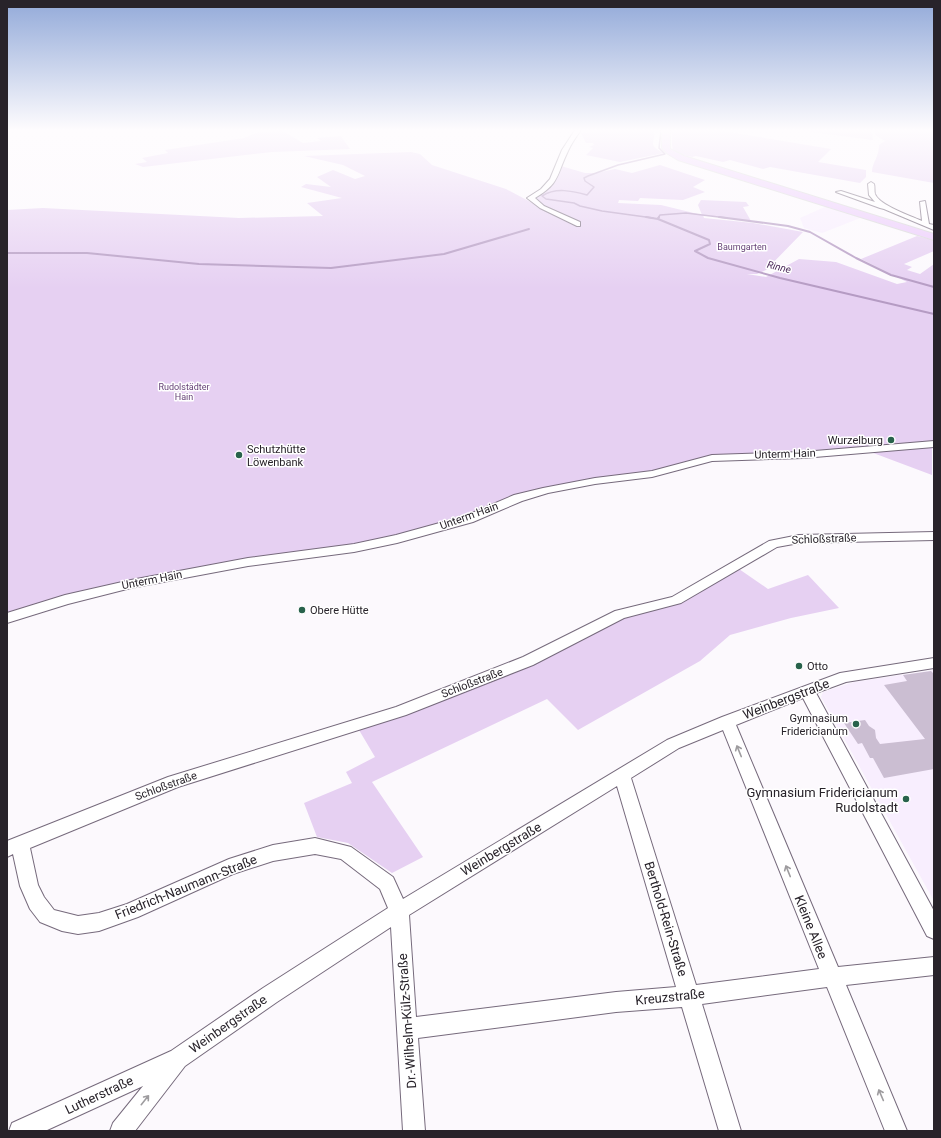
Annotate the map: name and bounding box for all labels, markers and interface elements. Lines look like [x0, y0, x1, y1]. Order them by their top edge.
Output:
park label: Baumgarten [717, 242, 767, 252]
water label: Rinne [766, 259, 792, 275]
park label: Rudolstädter Hain [158, 382, 210, 402]
place label: Wurzelburg [828, 434, 883, 447]
marker: Wurzelburg [886, 435, 896, 445]
place label: Schutzhütte Löwenbank [247, 443, 306, 469]
street label: Unterm Hain [754, 446, 816, 462]
marker: Schutzhütte Löwenbank [234, 450, 244, 460]
street label: Unterm Hain [438, 499, 500, 533]
street label: Schloßstraße [791, 531, 857, 547]
street label: Unterm Hain [121, 568, 183, 592]
place label: Obere Hütte [310, 604, 369, 617]
marker: Obere Hütte [297, 605, 307, 615]
place label: Otto [807, 660, 828, 673]
marker: Otto [794, 661, 804, 671]
street label: Schloßstraße [439, 665, 505, 701]
street label: Weinbergstraße [741, 676, 831, 722]
place label: Gymnasium Fridericianum [781, 712, 848, 738]
marker: Gymnasium Fridericianum [851, 719, 861, 729]
one-way arrow [735, 745, 743, 757]
street label: Schloßstraße [133, 769, 199, 803]
place label: Gymnasium Fridericianum Rudolstadt [747, 785, 898, 815]
marker: Gymnasium Fridericianum Rudolstadt [901, 794, 911, 804]
street label: Weinbergstraße [458, 819, 544, 879]
street label: Friedrich-Naumann-Straße [113, 852, 259, 922]
street label: Berthold-Rein-Straße [641, 860, 691, 978]
one-way arrow [784, 866, 792, 878]
street label: Kleine Allee [791, 893, 831, 961]
street label: Dr.-Wilhelm-Külz-Straße [395, 953, 419, 1089]
street label: Kreuzstraße [635, 986, 706, 1008]
street label: Weinbergstraße [186, 992, 270, 1056]
street label: Lutherstraße [63, 1073, 136, 1117]
one-way arrow [877, 1089, 884, 1101]
one-way arrow [140, 1095, 149, 1106]

